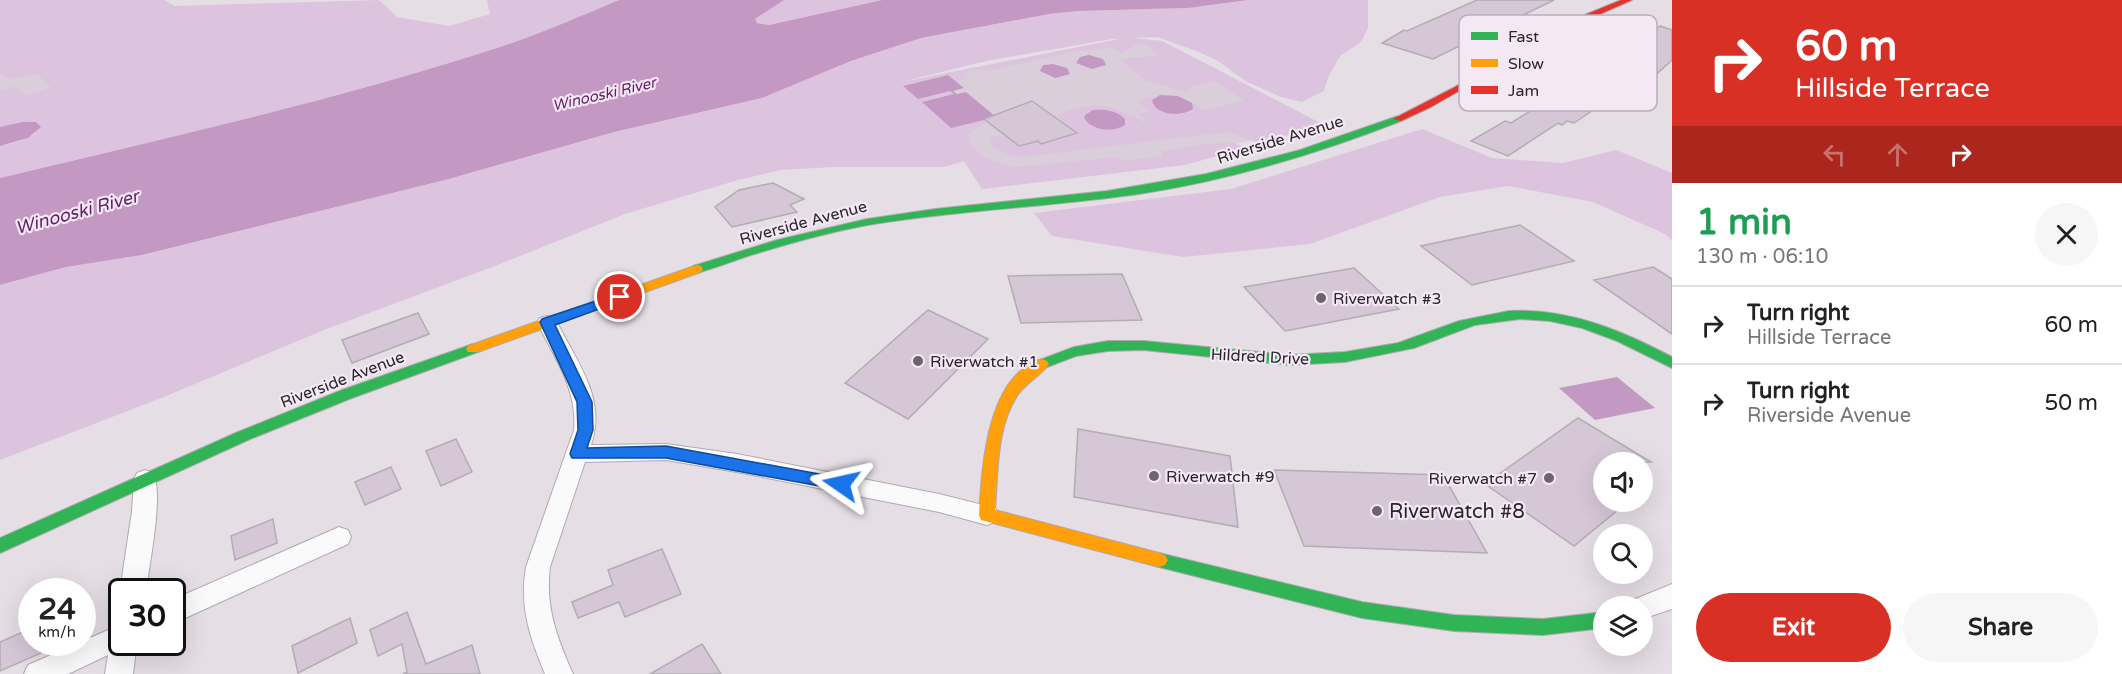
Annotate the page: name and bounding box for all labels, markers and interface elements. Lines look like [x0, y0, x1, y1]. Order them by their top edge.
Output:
legend [1459, 15, 1657, 111]
text: 60 m [1795, 21, 1897, 72]
icon: right [1696, 24, 1774, 102]
text: Fast [1508, 27, 1539, 47]
text: Slow [1508, 54, 1544, 74]
text: Hillside Terrace [1795, 72, 1990, 105]
water label: Winooski River [551, 73, 660, 115]
text: Jam [1508, 81, 1539, 101]
street label: Riverside Avenue [1215, 111, 1346, 169]
icon: left [1818, 138, 1851, 171]
icon: ahead [1881, 138, 1914, 171]
icon: right [1944, 138, 1977, 171]
water label: Winooski River [13, 184, 143, 239]
street label: Riverside Avenue [737, 196, 869, 250]
text: 1 min [1696, 201, 1792, 244]
button: close [2035, 203, 2098, 266]
text: 130 m · 06:10 [1696, 245, 1828, 269]
pin [594, 271, 645, 322]
icon: arrive [603, 280, 636, 313]
place label: Riverwatch #3 [1333, 289, 1442, 309]
marker: Riverwatch #3 [1314, 291, 1328, 305]
text: Turn right [1747, 300, 1849, 326]
icon: right [1696, 309, 1729, 342]
text: 60 m [2044, 312, 2098, 338]
text: Hillside Terrace [1747, 326, 1891, 350]
street label: Hildred Drive [1210, 344, 1310, 370]
street label: Riverside Avenue [278, 347, 407, 413]
place label: Riverwatch #1 [930, 352, 1039, 372]
marker: Riverwatch #1 [911, 354, 925, 368]
text: Turn right [1747, 378, 1849, 404]
icon: right [1696, 387, 1729, 420]
text: 50 m [2044, 390, 2098, 416]
text: Riverside Avenue [1747, 404, 1911, 428]
position arrow [809, 452, 873, 516]
map controls [1593, 452, 1653, 656]
button: sound [1593, 452, 1653, 512]
place label: Riverwatch #9 [1166, 467, 1275, 487]
marker: Riverwatch #9 [1147, 469, 1161, 483]
place label: Riverwatch #7 [1428, 469, 1537, 489]
marker: Riverwatch #7 [1542, 471, 1556, 485]
place label: Riverwatch #8 [1389, 500, 1525, 524]
marker: Riverwatch #8 [1370, 504, 1384, 518]
button: search [1593, 524, 1653, 584]
speed limit sign: 30 [108, 578, 186, 656]
text: 24 [38, 591, 76, 628]
button: Exit [1696, 593, 1891, 662]
button: Share [1903, 593, 2098, 662]
button: layers [1593, 596, 1653, 656]
text: km/h [38, 623, 76, 641]

